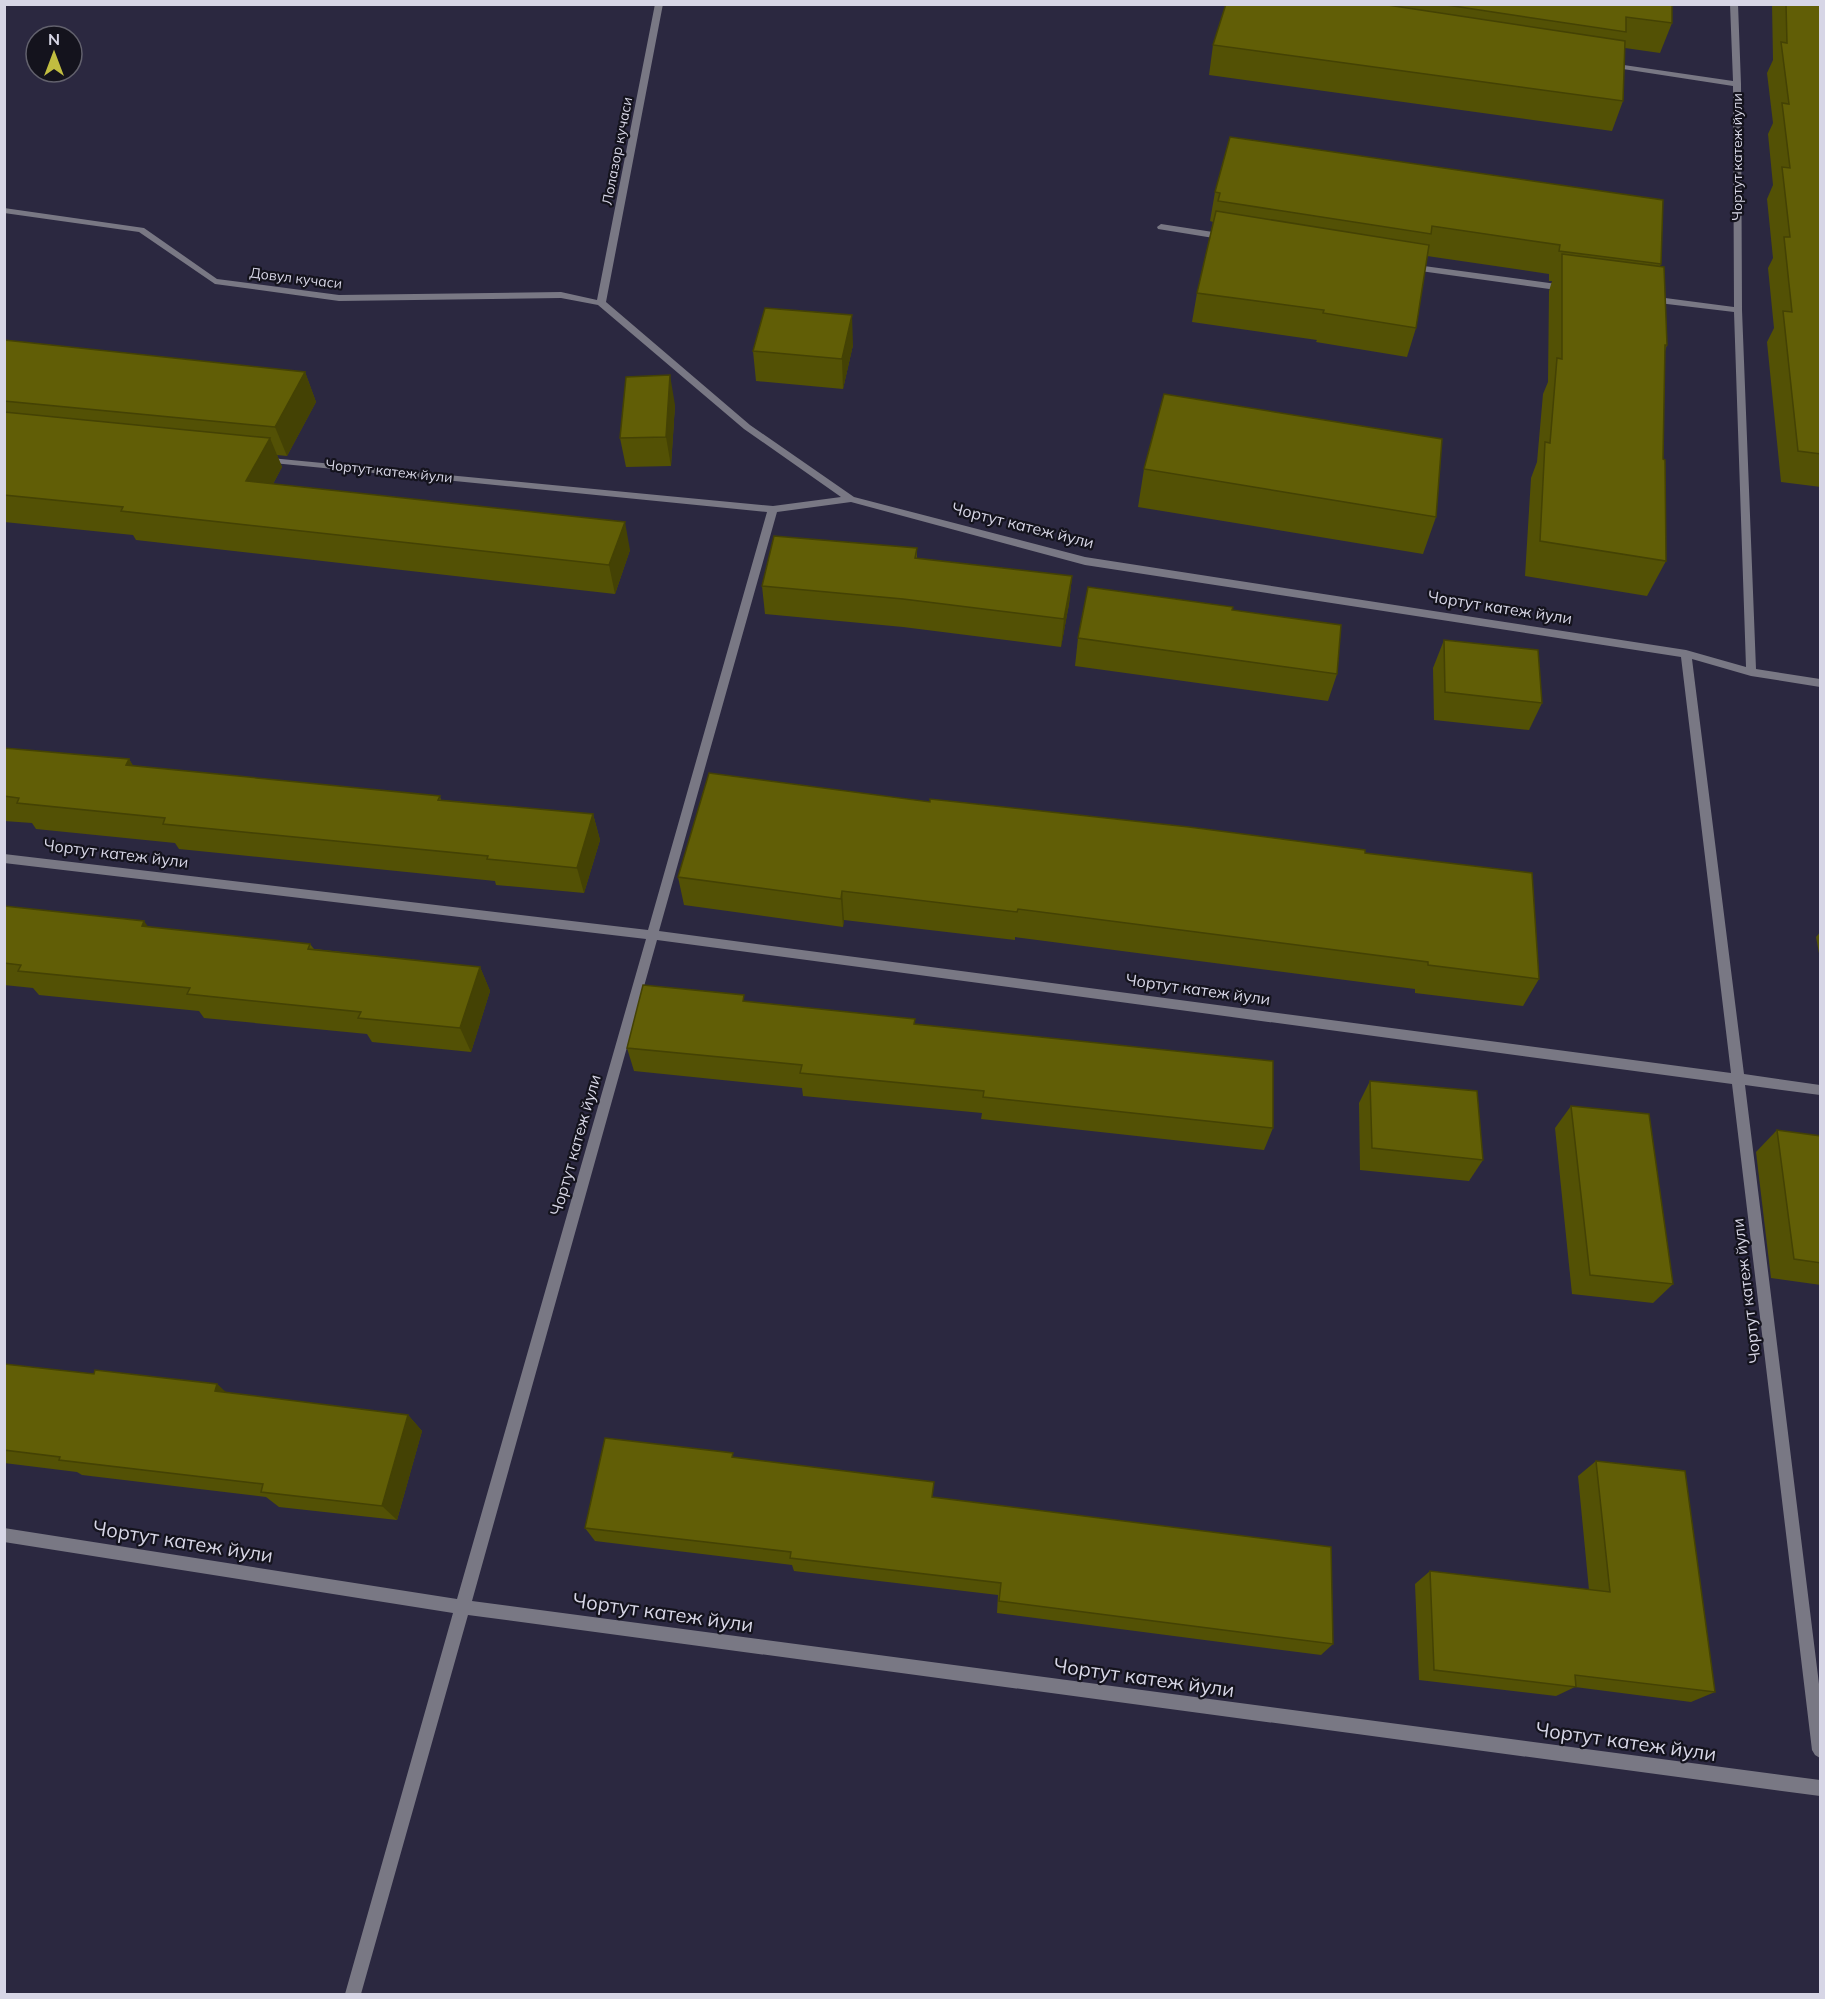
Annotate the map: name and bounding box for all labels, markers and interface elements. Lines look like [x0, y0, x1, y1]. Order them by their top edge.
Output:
north arrow [24, 24, 84, 84]
text: N [48, 29, 60, 49]
street label: Чортут катеж йули [1728, 93, 1746, 221]
street label: Лолазор кучаси [598, 95, 636, 207]
street label: Довул кучаси [249, 263, 343, 293]
street label: Чортут катеж йули [325, 455, 453, 487]
street label: Чортут катеж йули [950, 498, 1096, 552]
street label: Чортут катеж йули [1426, 586, 1574, 628]
street label: Чортут катеж йули [42, 834, 190, 872]
street label: Чортут катеж йули [1124, 969, 1272, 1009]
street label: Чортут катеж йули [545, 1072, 605, 1218]
street label: Чортут катеж йули [1727, 1217, 1765, 1365]
street label: Чортут катеж йули [91, 1514, 275, 1568]
street label: Чортут катеж йули [571, 1587, 755, 1637]
street label: Чортут катеж йули [1052, 1652, 1236, 1702]
street label: Чортут катеж йули [1534, 1716, 1718, 1766]

